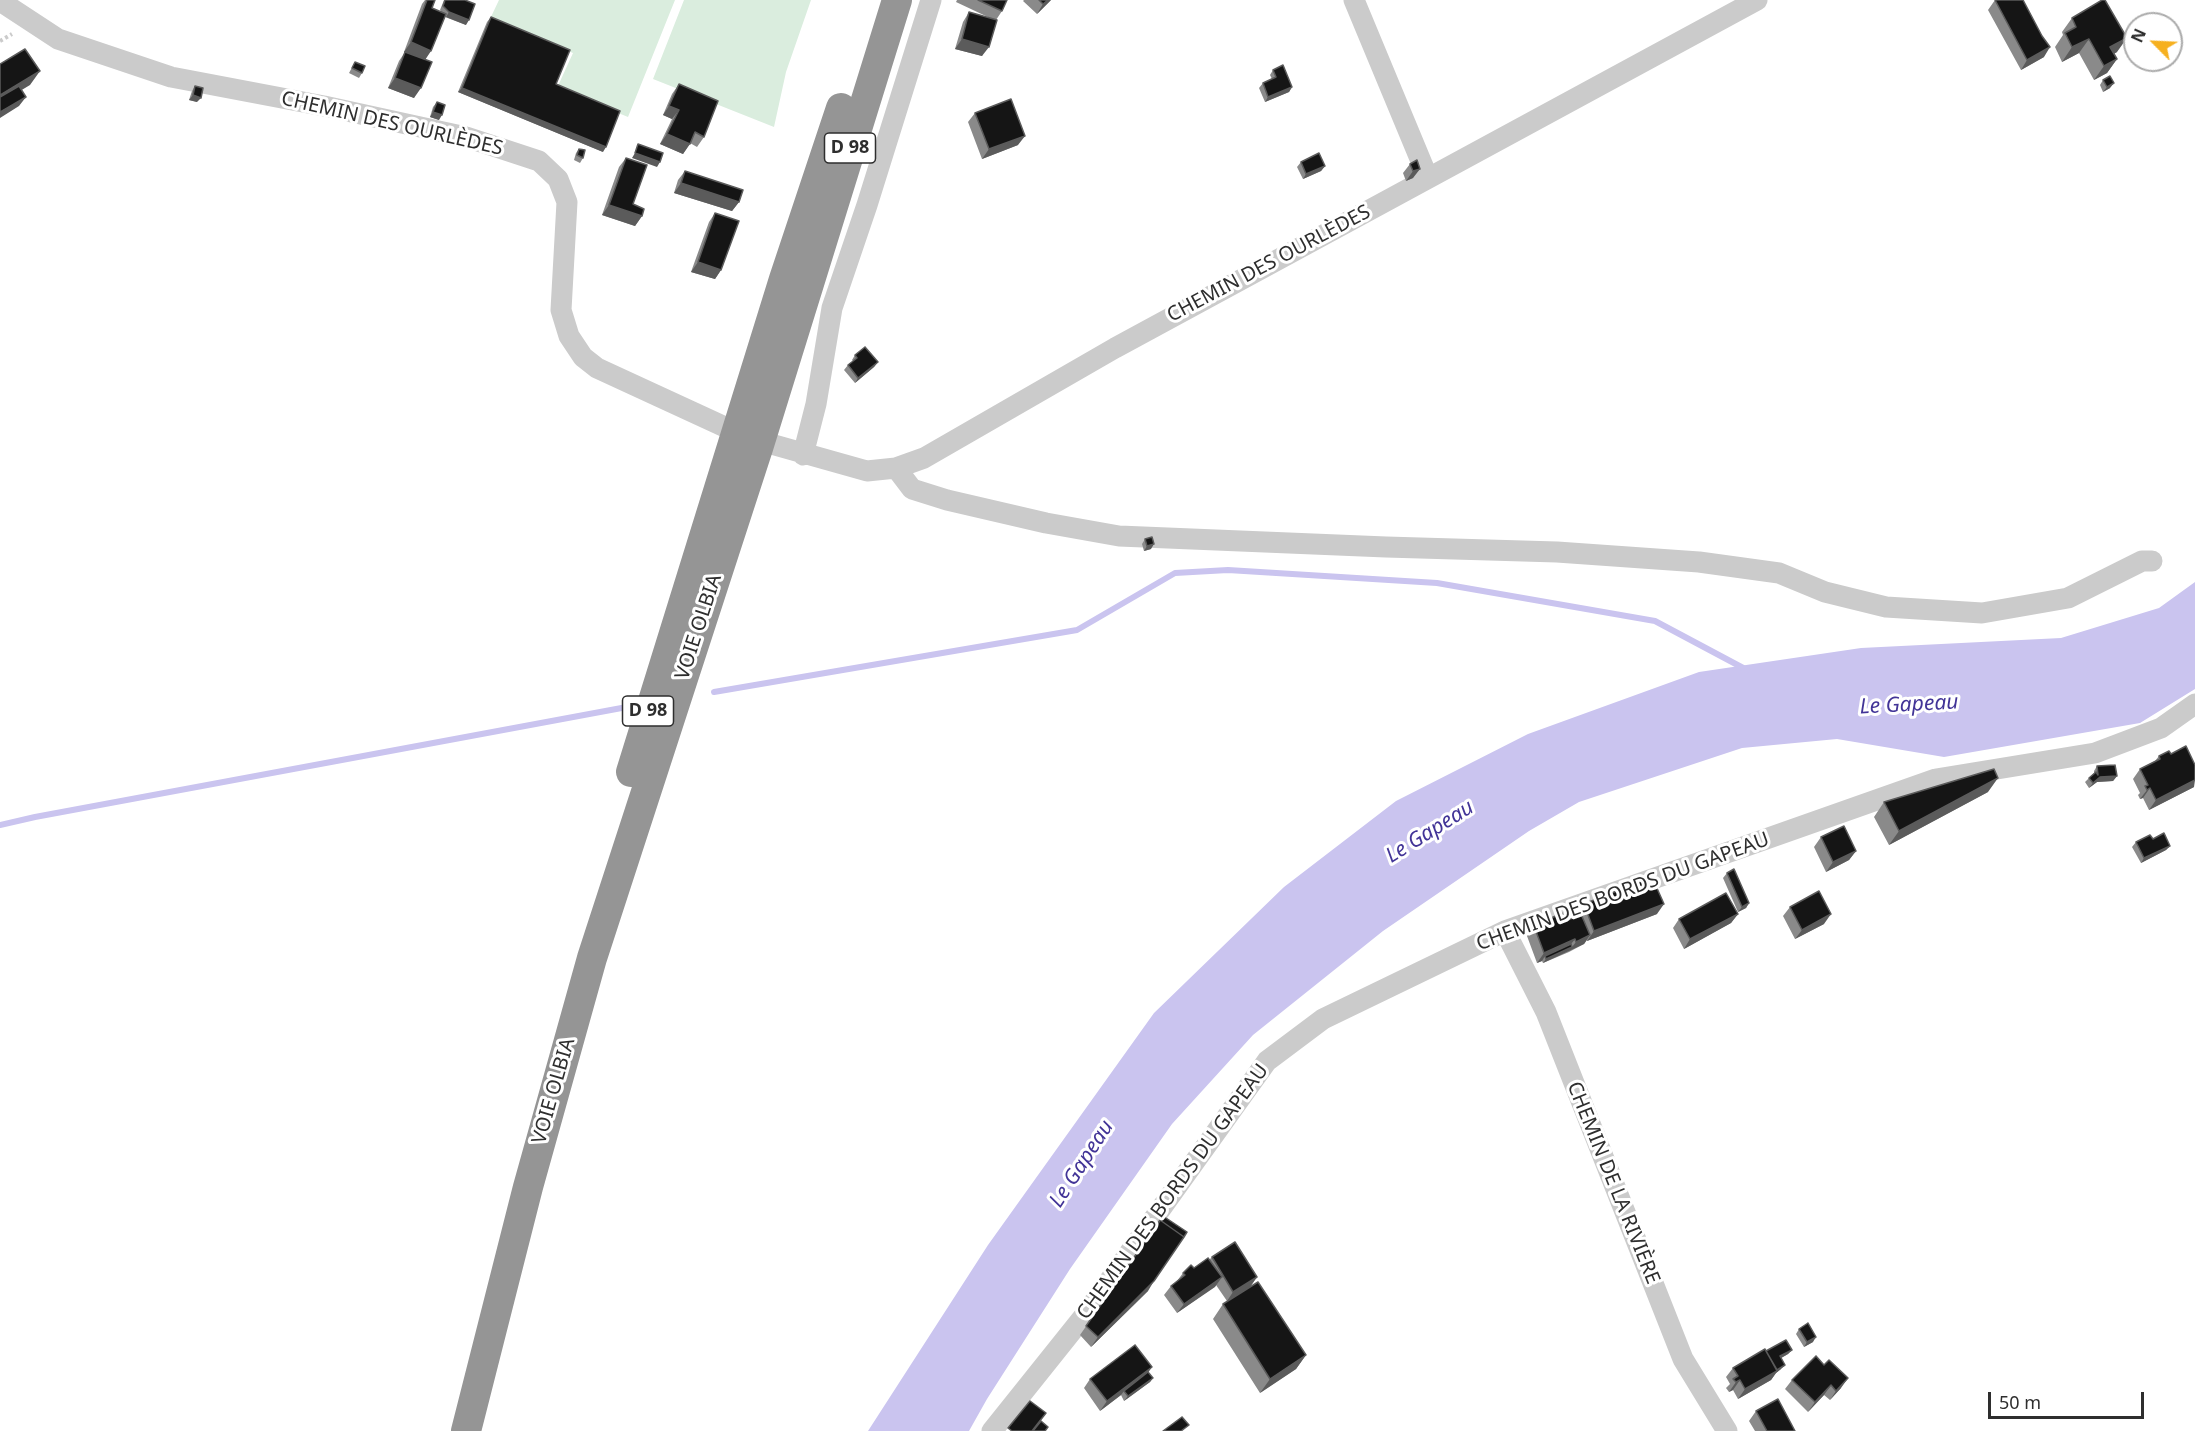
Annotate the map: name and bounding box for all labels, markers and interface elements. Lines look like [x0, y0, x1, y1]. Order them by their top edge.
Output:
north arrow [2123, 12, 2183, 72]
text: N [2126, 25, 2151, 46]
street label: CHEMIN DES OURLÈDES [279, 87, 505, 161]
road number: D 98 [824, 133, 876, 163]
street label: CHEMIN DES OURLÈDES [1163, 200, 1375, 328]
street label: VOIE OLBIA [671, 571, 727, 683]
water label: Le Gapeau [1859, 690, 1959, 720]
road number: D 98 [622, 696, 674, 726]
water label: Le Gapeau [1381, 795, 1479, 869]
street label: CHEMIN DES BORDS DU GAPEAU [1473, 828, 1773, 956]
street label: VOIE OLBIA [527, 1035, 581, 1147]
street label: CHEMIN DES BORDS DU GAPEAU [1072, 1060, 1274, 1324]
street label: CHEMIN DE LA RIVIÈRE [1561, 1078, 1665, 1288]
water label: Le Gapeau [1045, 1116, 1119, 1212]
scale bar [1991, 1380, 2147, 1418]
text: 50 m [1999, 1390, 2041, 1414]

